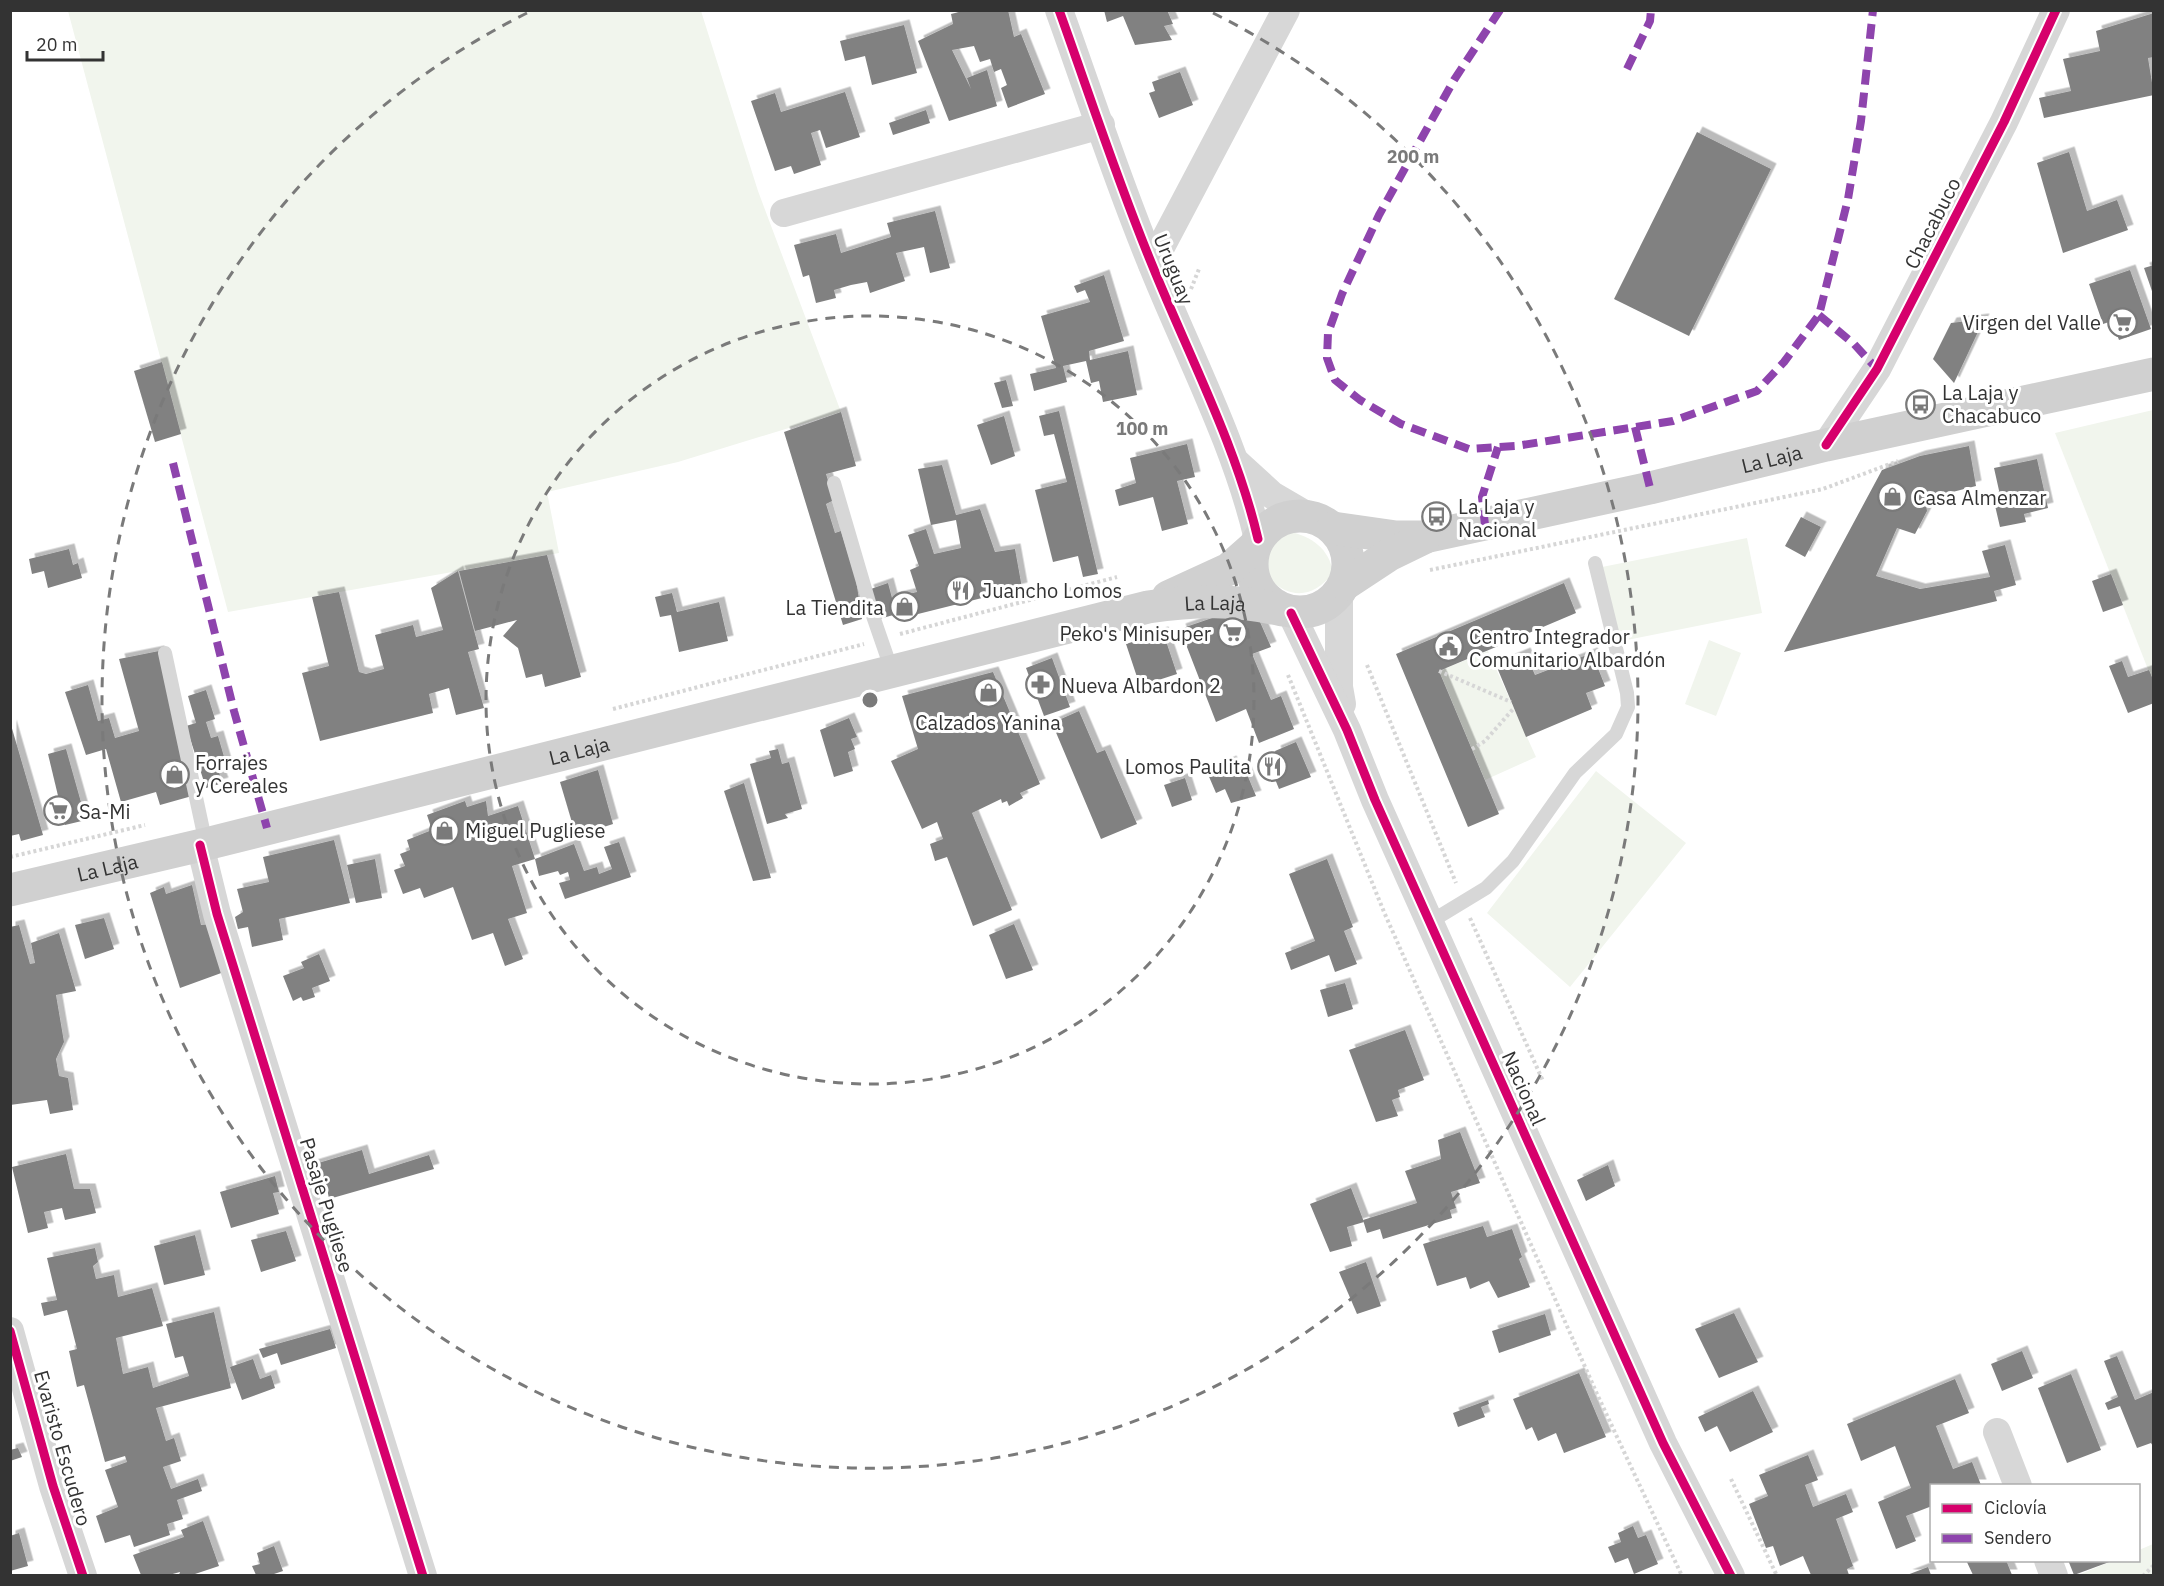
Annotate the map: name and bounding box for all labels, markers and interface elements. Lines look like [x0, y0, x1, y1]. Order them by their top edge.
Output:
scale bar [27, 24, 104, 62]
text: 20 m [36, 33, 78, 56]
text: 200 m [1387, 145, 1439, 168]
street label: Chacabuco [1897, 173, 1967, 273]
street label: Uruguay [1147, 229, 1201, 309]
supermarket icon: Virgen del Valle [2106, 306, 2138, 338]
place label: Virgen del Valle [1963, 309, 2101, 336]
place label: La Laja y Chacabuco [1942, 379, 2041, 429]
bus stop icon: La Laja y Chacabuco [1905, 388, 1937, 420]
text: 100 m [1116, 417, 1168, 440]
street label: La Laja [1738, 438, 1805, 479]
shop icon: Casa Almenzar [1876, 481, 1908, 513]
place label: Casa Almenzar [1913, 484, 2047, 511]
place label: La Laja y Nacional [1458, 493, 1537, 543]
bus stop icon: La Laja y Nacional [1421, 501, 1453, 533]
restaurant icon: Juancho Lomos [945, 574, 977, 606]
place label: Juancho Lomos [982, 577, 1122, 604]
street label: La Laja [1183, 588, 1247, 617]
shop icon: La Tiendita [889, 591, 921, 623]
place label: La Tiendita [786, 594, 884, 621]
supermarket icon: Peko's Minisuper [1216, 617, 1248, 649]
place label: Peko's Minisuper [1059, 620, 1211, 647]
place label: Centro Integrador Comunitario Albardón [1469, 623, 1666, 673]
public building icon: Centro Integrador Comunitario Albardón [1432, 631, 1464, 663]
pharmacy icon: Nueva Albardon 2 [1024, 669, 1056, 701]
place label: Nueva Albardon 2 [1061, 672, 1221, 699]
shop icon: Calzados Yanina [972, 676, 1004, 708]
centre of rings [860, 690, 880, 710]
place label: Calzados Yanina [915, 709, 1061, 736]
street label: La Laja [546, 729, 613, 771]
place label: Forrajes y Cereales [195, 749, 288, 799]
restaurant icon: Lomos Paulita [1256, 750, 1288, 782]
place label: Lomos Paulita [1125, 753, 1251, 780]
shop icon: Forrajes y Cereales [158, 758, 190, 790]
supermarket icon: Sa-Mi [42, 795, 74, 827]
place label: Sa-Mi [79, 798, 130, 825]
shop icon: Miguel Pugliese [428, 814, 460, 846]
place label: Miguel Pugliese [465, 817, 605, 844]
street label: La Laja [74, 847, 141, 887]
street label: Nacional [1496, 1047, 1552, 1129]
street label: Pasaje Pugliese [294, 1134, 360, 1276]
street label: Evaristo Escudero [28, 1367, 98, 1529]
legend [1930, 1484, 2140, 1562]
text: Ciclovía [1984, 1496, 2047, 1519]
text: Sendero [1984, 1526, 2051, 1549]

